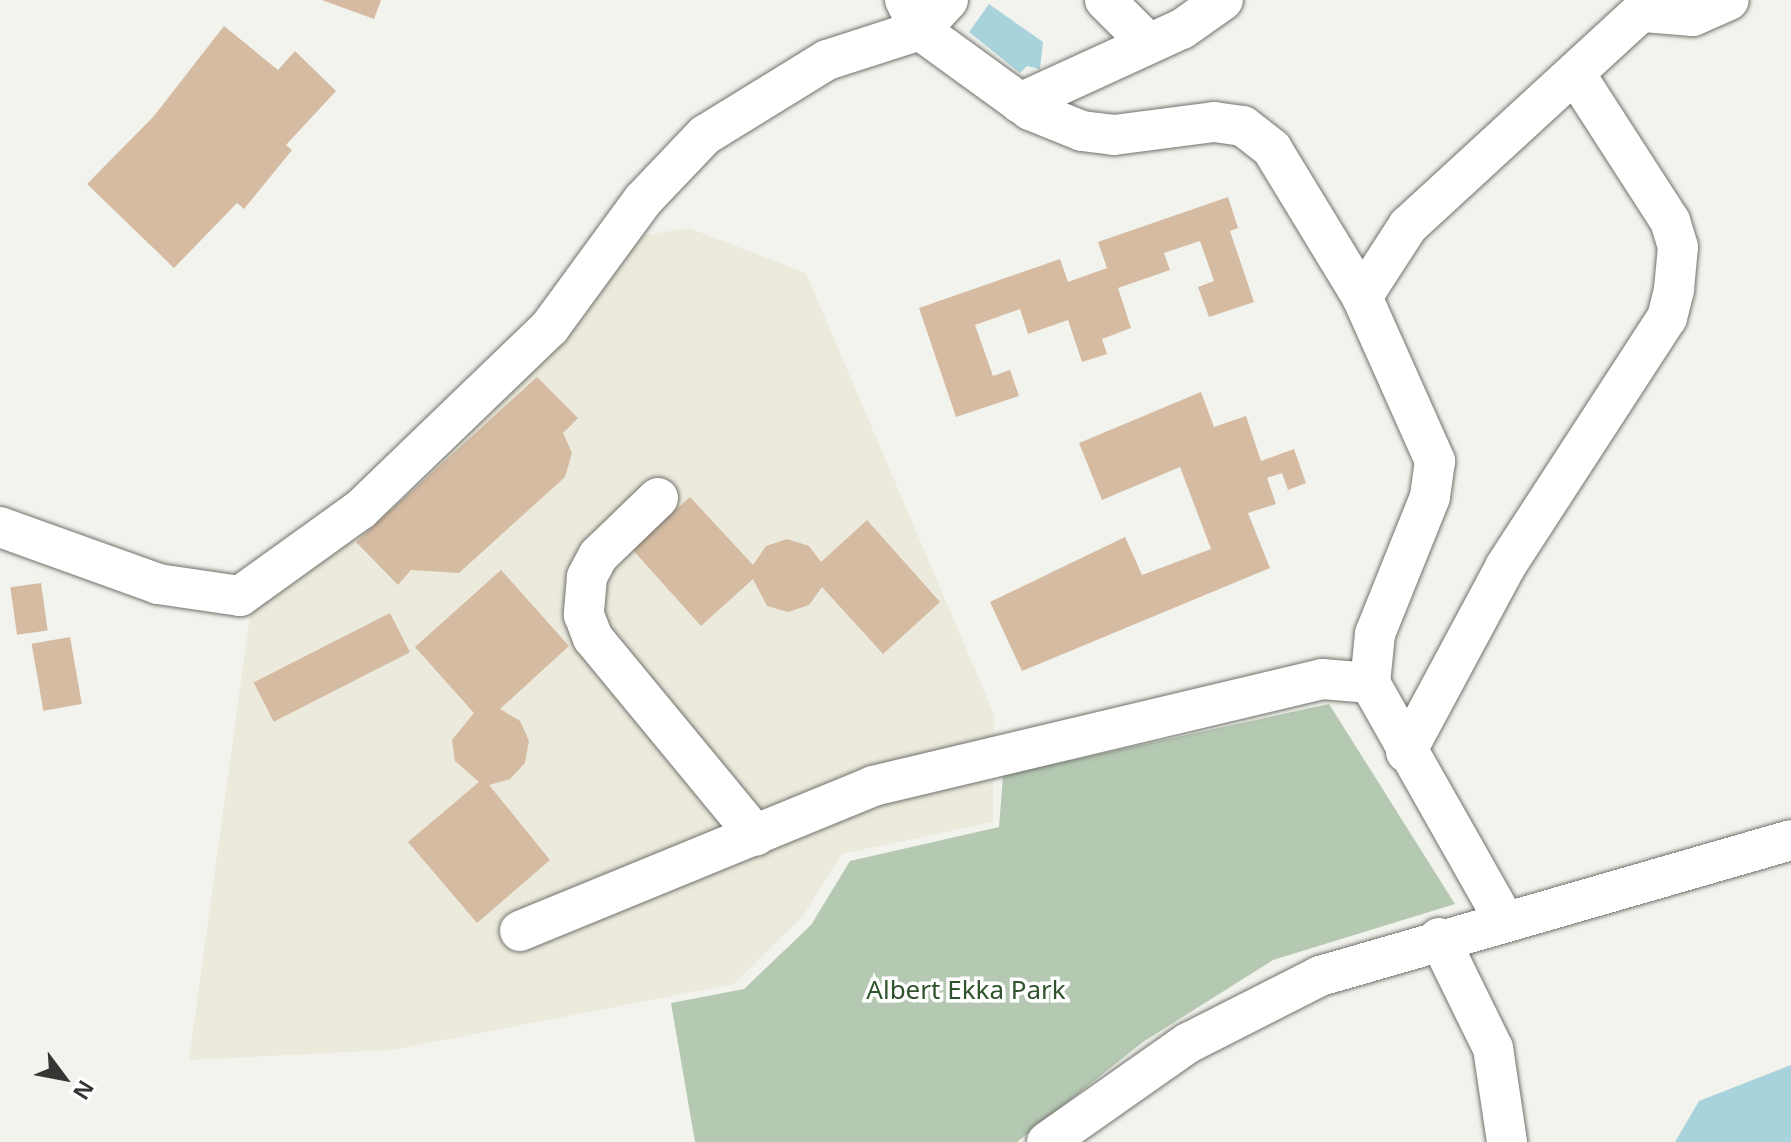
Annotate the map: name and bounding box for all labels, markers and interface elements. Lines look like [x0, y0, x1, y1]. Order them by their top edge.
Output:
park label: Albert Ekka Park [866, 974, 1066, 1006]
north arrow [24, 1038, 104, 1118]
text: N [67, 1075, 102, 1106]

